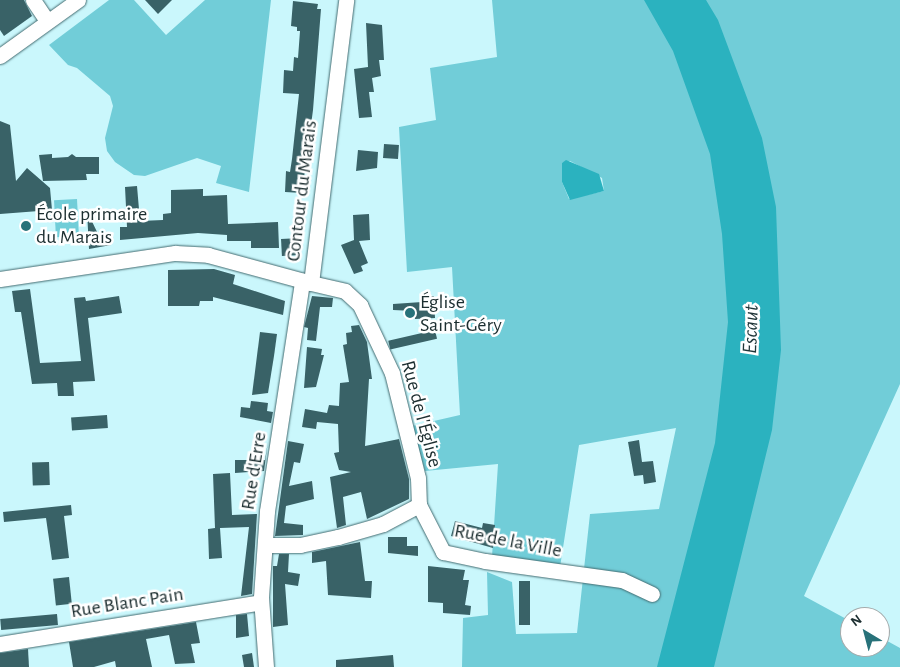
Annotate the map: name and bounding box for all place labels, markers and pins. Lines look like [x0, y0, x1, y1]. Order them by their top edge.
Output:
place label: École primaire du Marais [36, 203, 147, 250]
marker: École primaire du Marais [20, 220, 32, 232]
place label: Église Saint-Géry [420, 290, 502, 337]
marker: Église Saint-Géry [404, 307, 416, 319]

